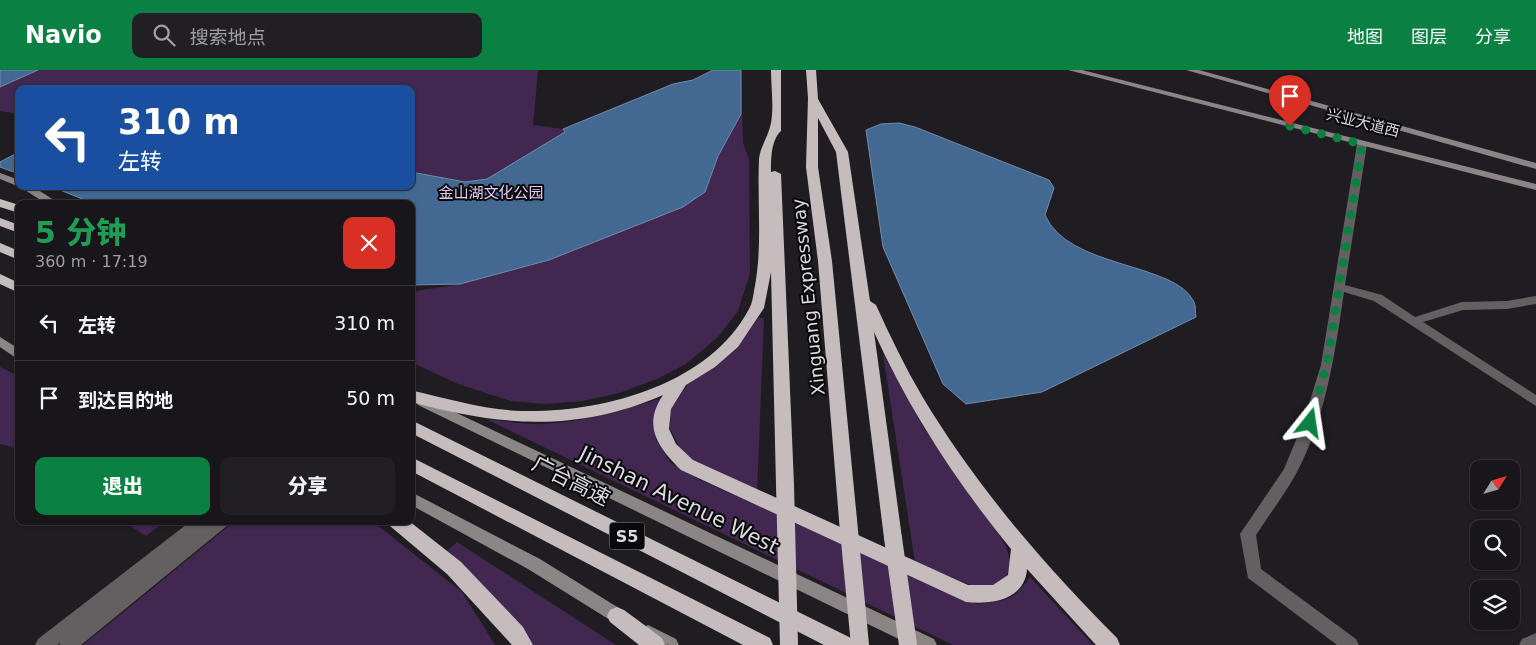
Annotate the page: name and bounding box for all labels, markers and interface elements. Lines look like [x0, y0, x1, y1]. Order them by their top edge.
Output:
search box [132, 13, 482, 58]
text: Navio [25, 21, 102, 49]
icon: search [150, 21, 178, 49]
text: 搜索地点 [190, 26, 266, 48]
text: 地图 [1347, 26, 1383, 47]
text: 图层 [1411, 26, 1447, 47]
text: 分享 [1475, 26, 1511, 47]
pin [1269, 75, 1311, 126]
icon: arrive [1276, 82, 1304, 110]
text: 310 m [118, 102, 240, 142]
icon: left [35, 105, 100, 170]
street label: 兴业大道西 [1324, 105, 1402, 141]
text: 左转 [118, 149, 162, 174]
park label: 金山湖文化公园 [438, 184, 544, 202]
street label: Xinguang Expressway [787, 197, 829, 396]
text: 5 分钟 [35, 215, 126, 250]
button: close [343, 217, 395, 269]
text: 360 m · 17:19 [35, 252, 148, 271]
icon: left [35, 309, 63, 337]
text: 310 m [334, 312, 395, 334]
text: 左转 [78, 314, 116, 336]
icon: arrive [35, 384, 63, 412]
text: 50 m [346, 387, 395, 409]
text: 到达目的地 [78, 389, 173, 411]
position arrow [1283, 396, 1335, 448]
street label: Jinshan Avenue West [574, 440, 783, 559]
street label: 广台高速 [528, 451, 614, 511]
button: 退出 [35, 457, 210, 515]
button: 分享 [220, 457, 395, 515]
north arrow [1470, 460, 1520, 510]
map controls [1470, 460, 1520, 630]
button: search [1470, 520, 1520, 570]
road number: S5 [610, 522, 644, 550]
button: layers [1470, 580, 1520, 630]

